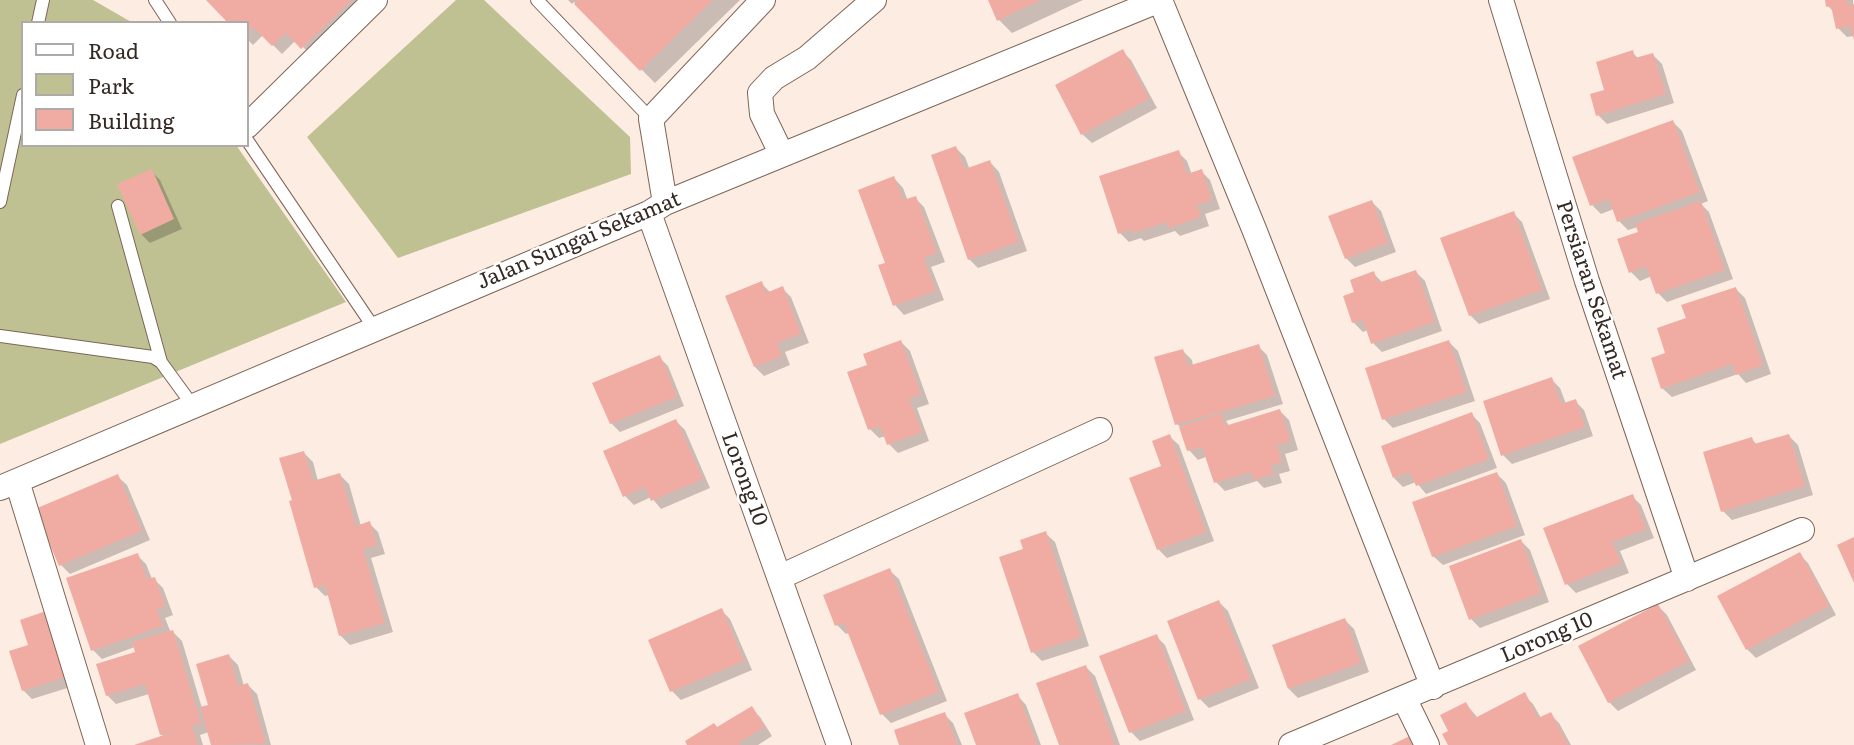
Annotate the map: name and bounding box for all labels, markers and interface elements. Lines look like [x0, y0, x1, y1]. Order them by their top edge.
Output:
legend [21, 21, 248, 147]
text: Road [88, 34, 139, 65]
text: Park [88, 69, 134, 100]
text: Building [88, 104, 174, 135]
street label: Jalan Sungai Sekamat [473, 187, 685, 295]
street label: Persiaran Sekamat [1550, 197, 1632, 383]
street label: Lorong 10 [715, 429, 773, 529]
street label: Lorong 10 [1497, 607, 1597, 669]

